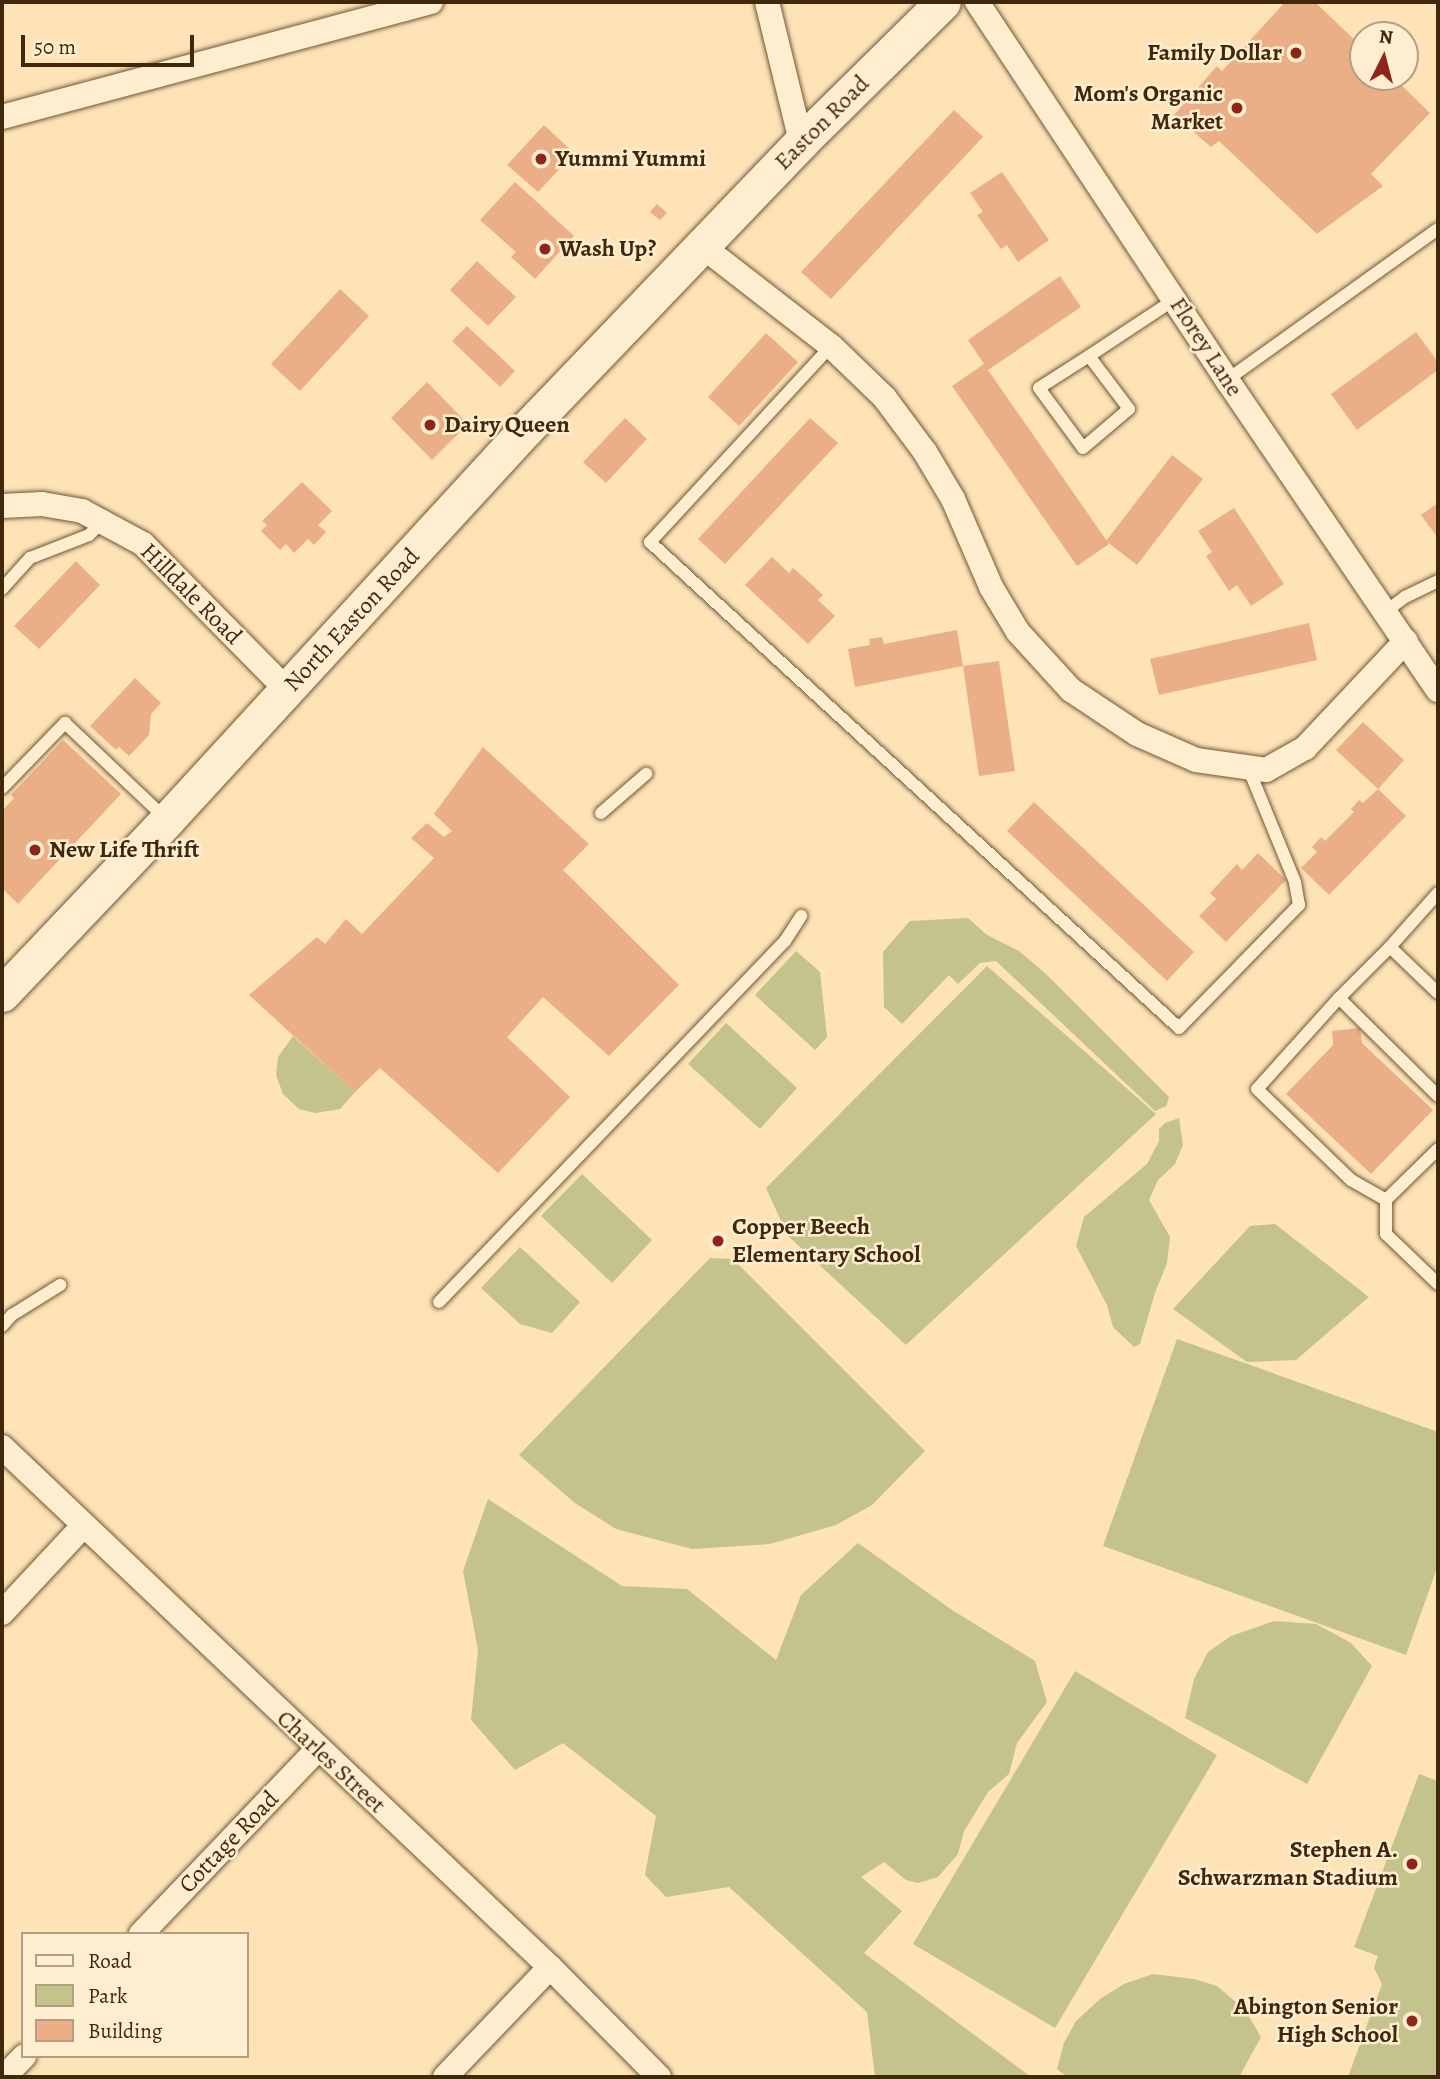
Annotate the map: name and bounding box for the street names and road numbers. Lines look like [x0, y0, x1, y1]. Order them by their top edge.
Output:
street label: Easton Road [769, 70, 875, 176]
street label: Florey Lane [1163, 292, 1249, 402]
street label: Hilldale Road [134, 537, 248, 651]
street label: North Easton Road [278, 542, 426, 698]
street label: Charles Street [271, 1704, 391, 1820]
street label: Cottage Road [173, 1785, 285, 1899]

